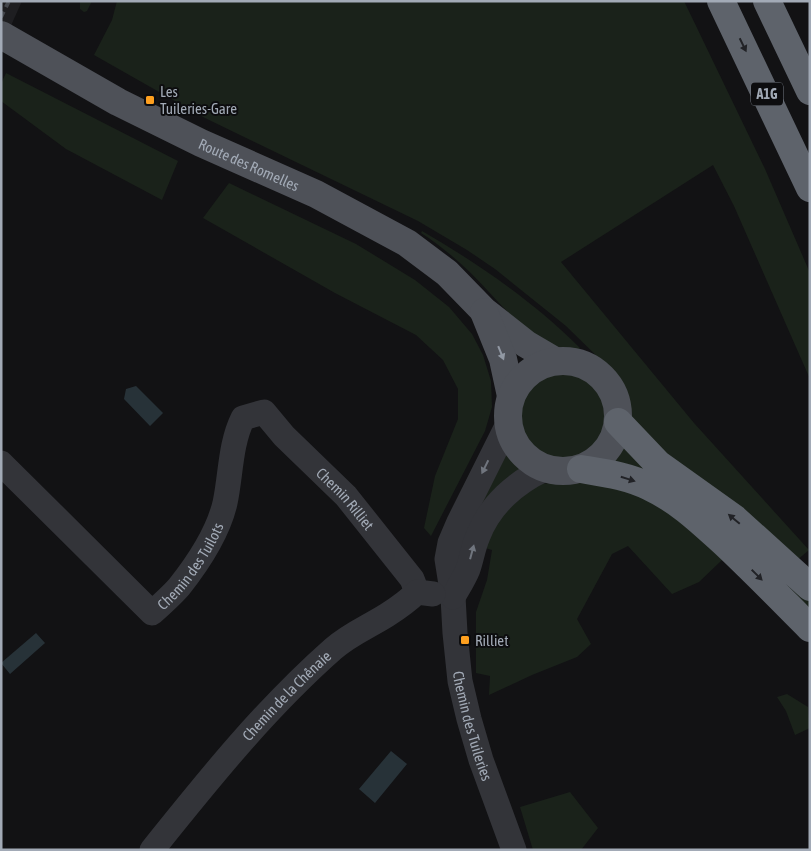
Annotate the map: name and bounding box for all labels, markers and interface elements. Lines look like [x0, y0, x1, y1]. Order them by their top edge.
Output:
one-way arrow [739, 38, 747, 52]
road number: A1G [751, 82, 783, 106]
place label: Les Tuileries-Gare [160, 83, 237, 117]
marker: Les Tuileries-Gare [144, 94, 156, 106]
street label: Route des Romelles [196, 135, 302, 194]
one-way arrow [497, 345, 505, 360]
one-way arrow [481, 460, 489, 474]
street label: Chemin Rilliet [313, 464, 378, 533]
one-way arrow [621, 475, 636, 483]
one-way arrow [728, 514, 741, 525]
street label: Chemin des Tuilots [153, 520, 226, 613]
one-way arrow [469, 545, 477, 560]
one-way arrow [751, 569, 763, 581]
place label: Rilliet [475, 632, 508, 649]
marker: Rilliet [459, 634, 471, 646]
street label: Chemin de la Chênaie [239, 647, 334, 744]
street label: Chemin des Tuileries [451, 670, 496, 783]

